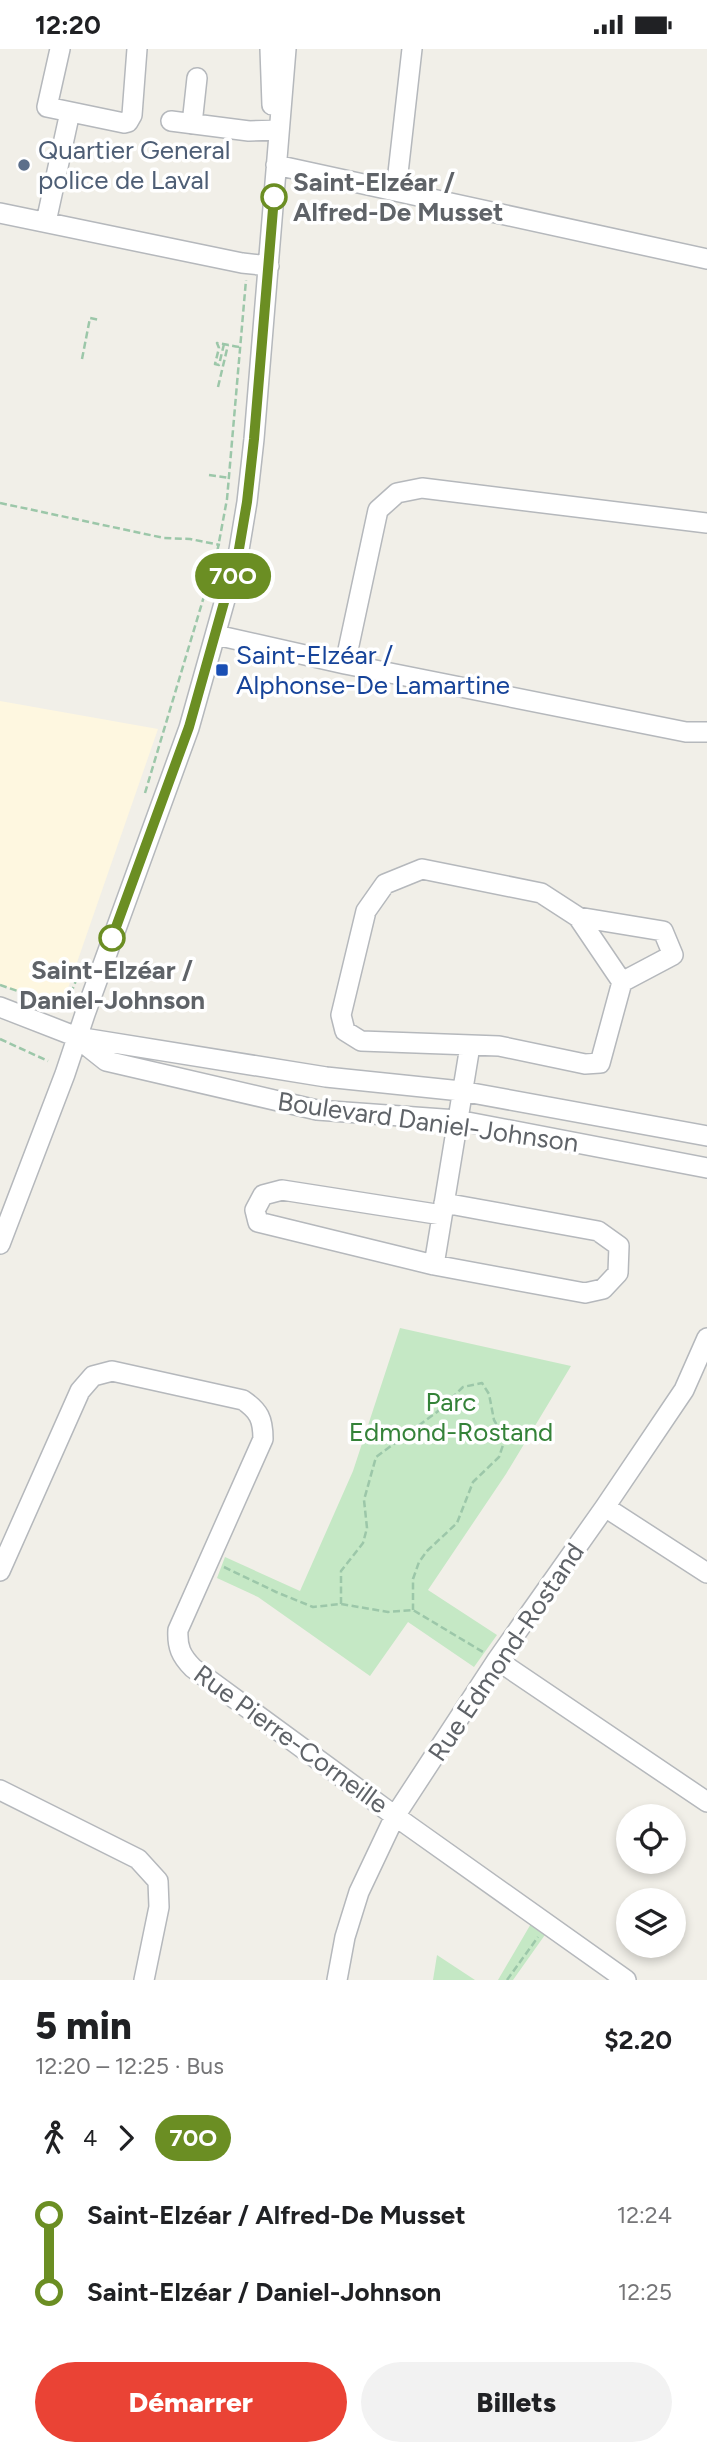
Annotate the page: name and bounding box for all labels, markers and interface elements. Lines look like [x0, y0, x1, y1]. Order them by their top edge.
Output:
text: 12:20 [35, 9, 101, 41]
place label: Quartier General police de Laval [38, 134, 231, 196]
marker: Quartier General police de Laval [16, 157, 32, 173]
place label: Saint-Elzéar / Alfred-De Musset [293, 166, 503, 228]
marker: Saint-Elzéar / Alfred-De Musset [261, 184, 287, 210]
line badge: 70O [193, 553, 273, 599]
text: 70O [209, 561, 257, 590]
place label: Saint-Elzéar / Alphonse-De Lamartine [236, 639, 510, 701]
marker: Saint-Elzéar / Alphonse-De Lamartine [214, 662, 230, 678]
marker: Saint-Elzéar / Daniel-Johnson [99, 925, 125, 951]
place label: Saint-Elzéar / Daniel-Johnson [19, 954, 205, 1016]
street label: Boulevard Daniel-Johnson [275, 1085, 581, 1159]
park label: Parc Edmond-Rostand [349, 1386, 553, 1448]
street label: Rue Edmond-Rostand [421, 1537, 591, 1767]
street label: Rue Pierre-Corneille [188, 1658, 394, 1820]
map controls [616, 1804, 686, 1958]
button: locate [616, 1804, 686, 1874]
button: layers [616, 1888, 686, 1958]
text: 5 min [35, 2003, 132, 2049]
text: $2.20 [604, 2024, 672, 2056]
text: 12:20 – 12:25 · Bus [35, 2052, 224, 2080]
icon: walk [35, 2119, 73, 2157]
icon: forward [107, 2119, 145, 2157]
text: 70O [169, 2123, 217, 2152]
text: 4 [83, 2124, 97, 2152]
text: Saint-Elzéar / Alfred-De Musset [87, 2199, 466, 2231]
text: 12:24 [617, 2201, 672, 2229]
text: Saint-Elzéar / Daniel-Johnson [87, 2276, 441, 2308]
text: 12:25 [618, 2278, 672, 2306]
button: Démarrer [35, 2362, 347, 2442]
button: Billets [361, 2362, 672, 2442]

